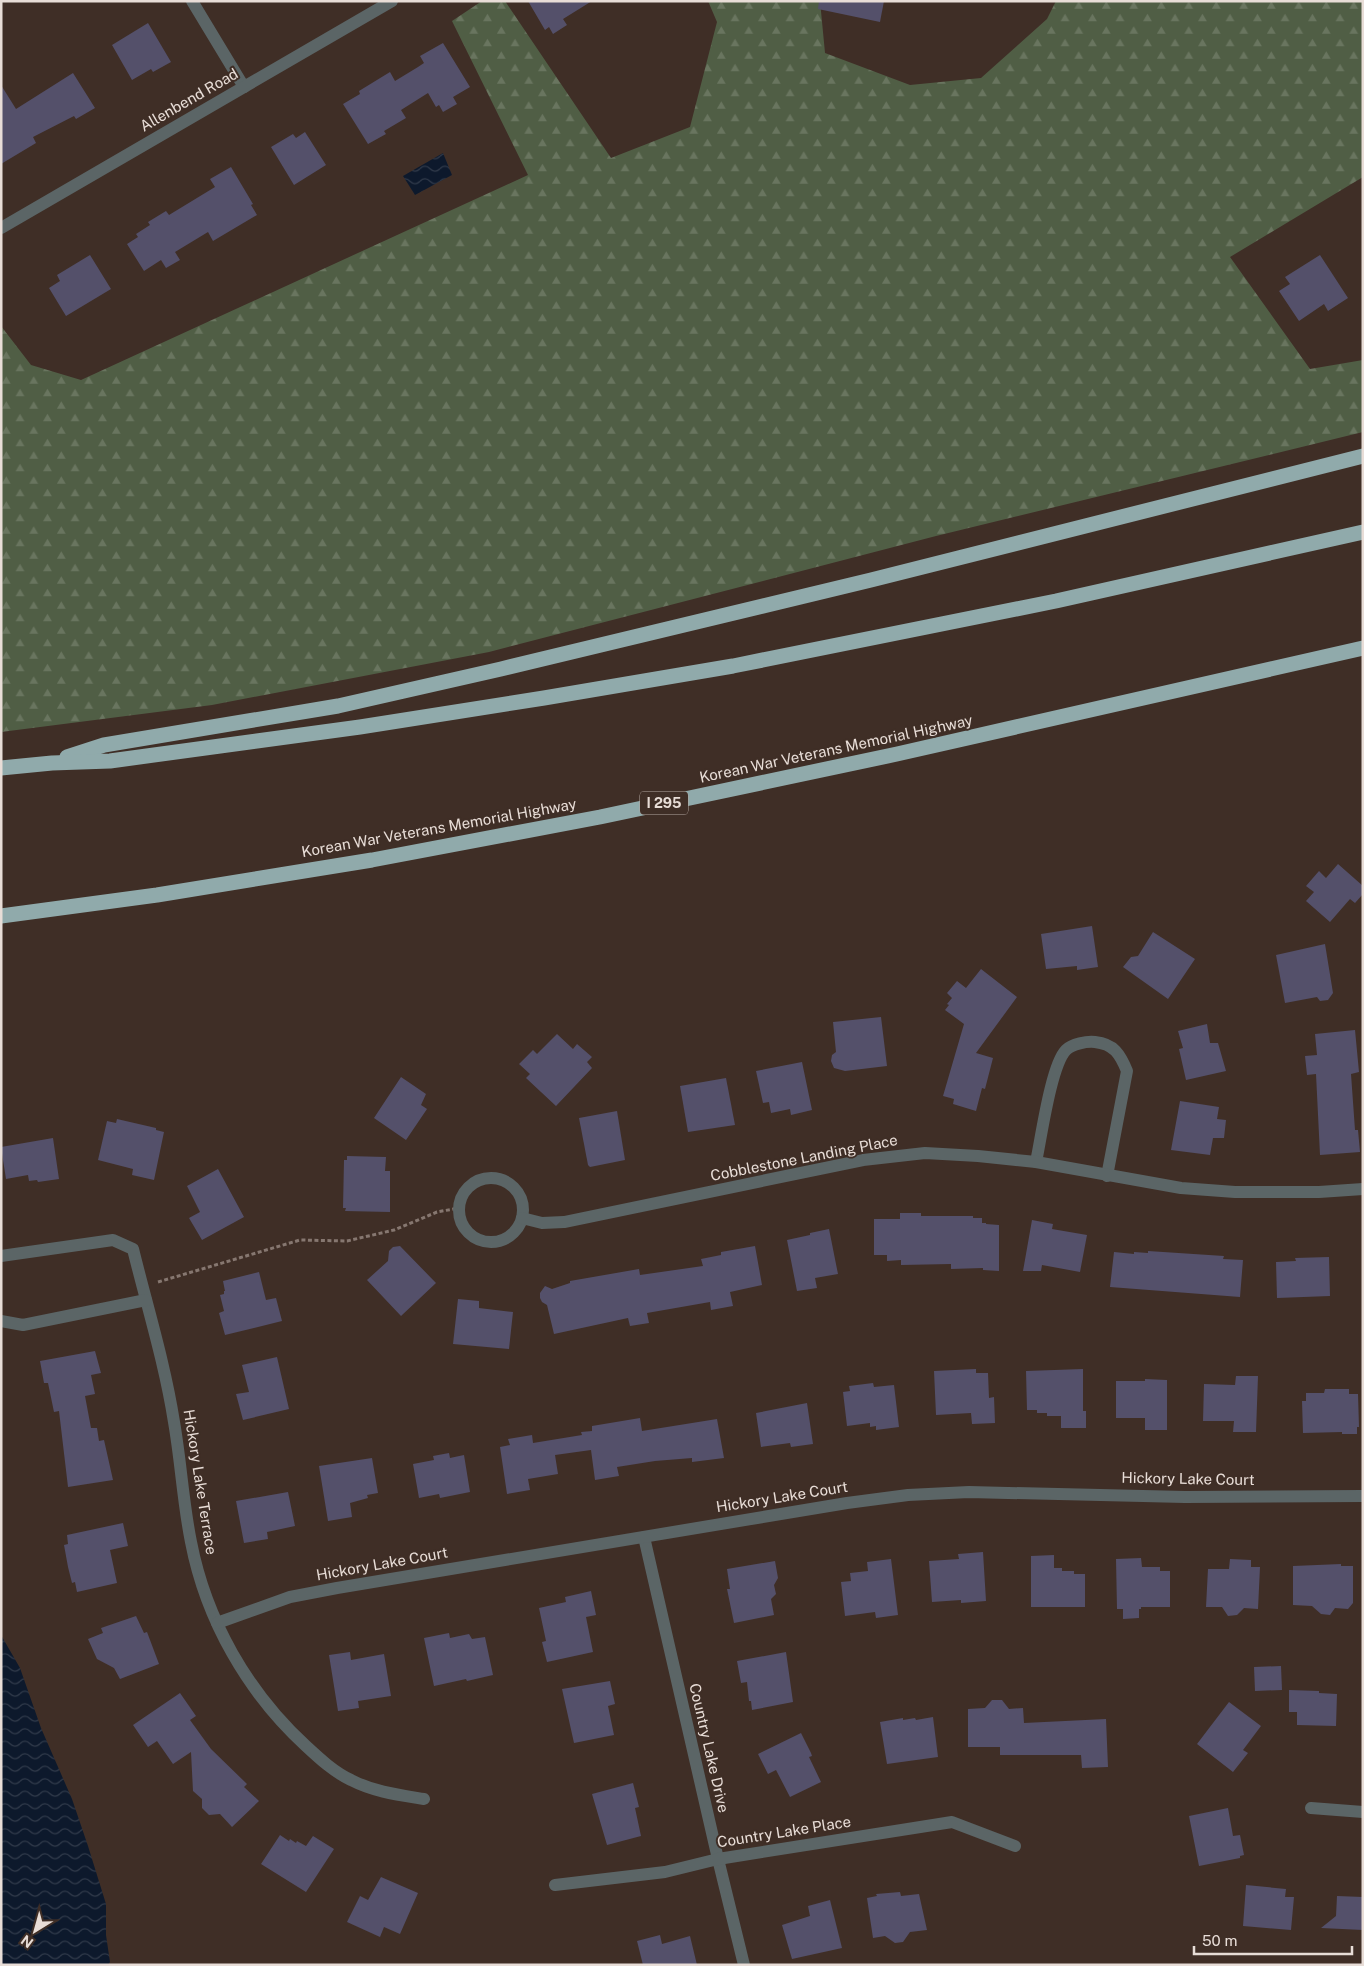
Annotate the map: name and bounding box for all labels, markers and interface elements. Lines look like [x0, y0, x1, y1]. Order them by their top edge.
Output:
street label: Allenbend Road [137, 65, 241, 135]
street label: Korean War Veterans Memorial Highway [698, 711, 974, 786]
road number: I 295 [640, 791, 688, 814]
street label: Korean War Veterans Memorial Highway [300, 795, 578, 860]
street label: Cobblestone Landing Place [709, 1131, 899, 1184]
street label: Hickory Lake Terrace [181, 1408, 220, 1556]
street label: Hickory Lake Court [1121, 1469, 1255, 1488]
street label: Hickory Lake Court [715, 1478, 849, 1515]
street label: Hickory Lake Court [315, 1544, 449, 1583]
street label: Country Lake Drive [686, 1682, 733, 1814]
street label: Country Lake Place [716, 1813, 852, 1850]
north arrow [10, 1906, 60, 1956]
scale bar [1194, 1924, 1352, 1956]
text: N [18, 1932, 36, 1951]
text: 50 m [1202, 1932, 1237, 1949]

